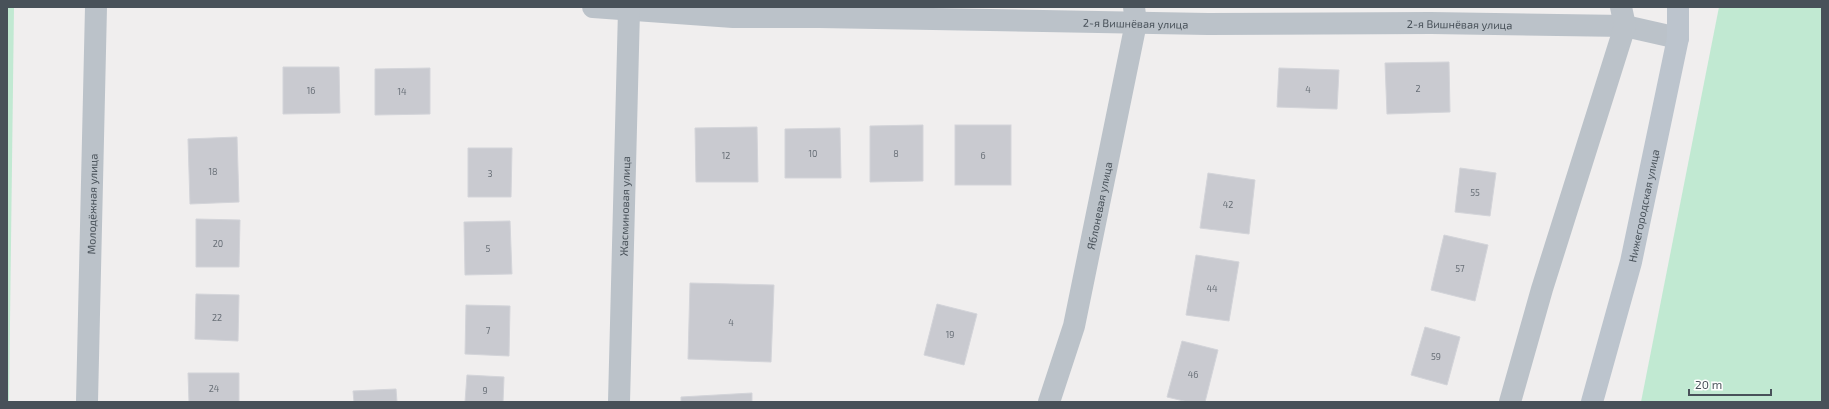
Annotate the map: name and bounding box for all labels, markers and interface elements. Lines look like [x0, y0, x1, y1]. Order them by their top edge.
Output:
street label: 2-я Вишнёвая улица [1083, 15, 1188, 31]
street label: 2-я Вишнёвая улица [1407, 16, 1512, 31]
house number: 2 [1415, 83, 1421, 94]
house number: 4 [1305, 84, 1311, 95]
house number: 16 [307, 85, 315, 96]
house number: 14 [397, 86, 407, 97]
house number: 10 [808, 148, 818, 159]
house number: 8 [893, 148, 899, 159]
street label: Нижегородская улица [1625, 148, 1661, 263]
house number: 12 [722, 150, 730, 161]
house number: 6 [980, 150, 986, 161]
street label: Молодёжная улица [84, 153, 100, 255]
street label: Жасминовая улица [616, 156, 632, 256]
street label: Яблоневая улица [1083, 160, 1114, 251]
house number: 18 [208, 166, 218, 177]
house number: 3 [487, 168, 493, 179]
house number: 55 [1470, 187, 1480, 198]
house number: 42 [1223, 199, 1233, 210]
house number: 20 [213, 238, 223, 249]
house number: 5 [486, 243, 491, 254]
house number: 57 [1455, 263, 1465, 274]
house number: 44 [1206, 283, 1218, 294]
house number: 22 [212, 312, 222, 323]
house number: 4 [728, 317, 734, 328]
house number: 7 [486, 325, 491, 336]
house number: 19 [946, 329, 954, 340]
house number: 59 [1431, 351, 1441, 362]
house number: 46 [1188, 369, 1198, 380]
scale bar [1689, 371, 1771, 397]
text: 20 m [1695, 377, 1722, 391]
house number: 24 [209, 383, 220, 394]
house number: 9 [482, 385, 488, 396]

